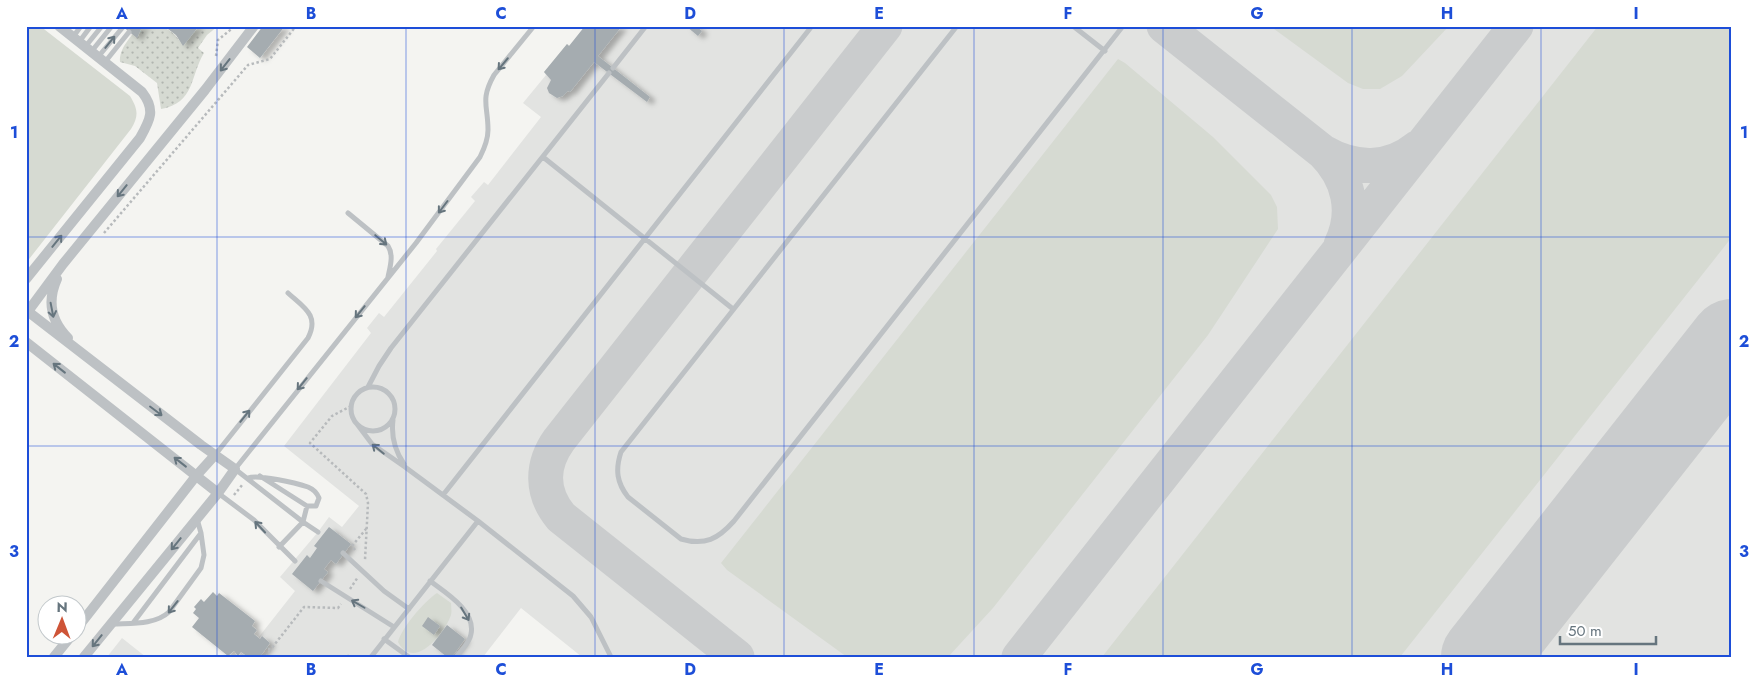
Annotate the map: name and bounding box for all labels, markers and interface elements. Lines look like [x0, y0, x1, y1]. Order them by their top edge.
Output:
text: A [115, 2, 128, 25]
text: B [306, 2, 316, 25]
text: C [495, 2, 507, 25]
text: D [684, 2, 696, 25]
text: E [874, 2, 884, 25]
text: F [1064, 2, 1072, 25]
text: G [1250, 2, 1264, 25]
text: H [1441, 2, 1453, 25]
text: I [1633, 2, 1639, 25]
one-way arrow [105, 36, 116, 49]
one-way arrow [498, 57, 509, 70]
one-way arrow [219, 58, 230, 71]
text: 1 [10, 121, 18, 144]
text: 1 [1740, 121, 1748, 144]
one-way arrow [116, 184, 127, 197]
one-way arrow [438, 200, 448, 214]
one-way arrow [51, 234, 62, 247]
one-way arrow [374, 234, 387, 245]
one-way arrow [48, 302, 58, 318]
one-way arrow [355, 305, 366, 318]
text: 2 [9, 330, 19, 353]
text: 2 [1739, 330, 1749, 353]
one-way arrow [53, 362, 66, 373]
one-way arrow [296, 378, 307, 391]
one-way arrow [149, 406, 163, 416]
one-way arrow [240, 409, 250, 423]
one-way arrow [372, 443, 385, 454]
one-way arrow [174, 457, 187, 468]
one-way arrow [254, 520, 266, 533]
one-way arrow [170, 538, 181, 551]
text: 3 [9, 540, 19, 563]
text: 3 [1739, 540, 1749, 563]
north arrow [38, 596, 88, 646]
text: N [56, 597, 68, 617]
one-way arrow [351, 599, 365, 609]
one-way arrow [167, 600, 178, 613]
one-way arrow [461, 606, 471, 620]
scale bar [1560, 613, 1657, 645]
text: 50 m [1568, 620, 1602, 642]
one-way arrow [92, 634, 103, 647]
text: A [115, 658, 128, 681]
text: B [306, 658, 316, 681]
text: C [495, 658, 507, 681]
text: D [684, 658, 696, 681]
text: E [874, 658, 884, 681]
text: F [1064, 658, 1072, 681]
text: G [1250, 658, 1264, 681]
text: H [1441, 658, 1453, 681]
text: I [1633, 658, 1639, 681]

